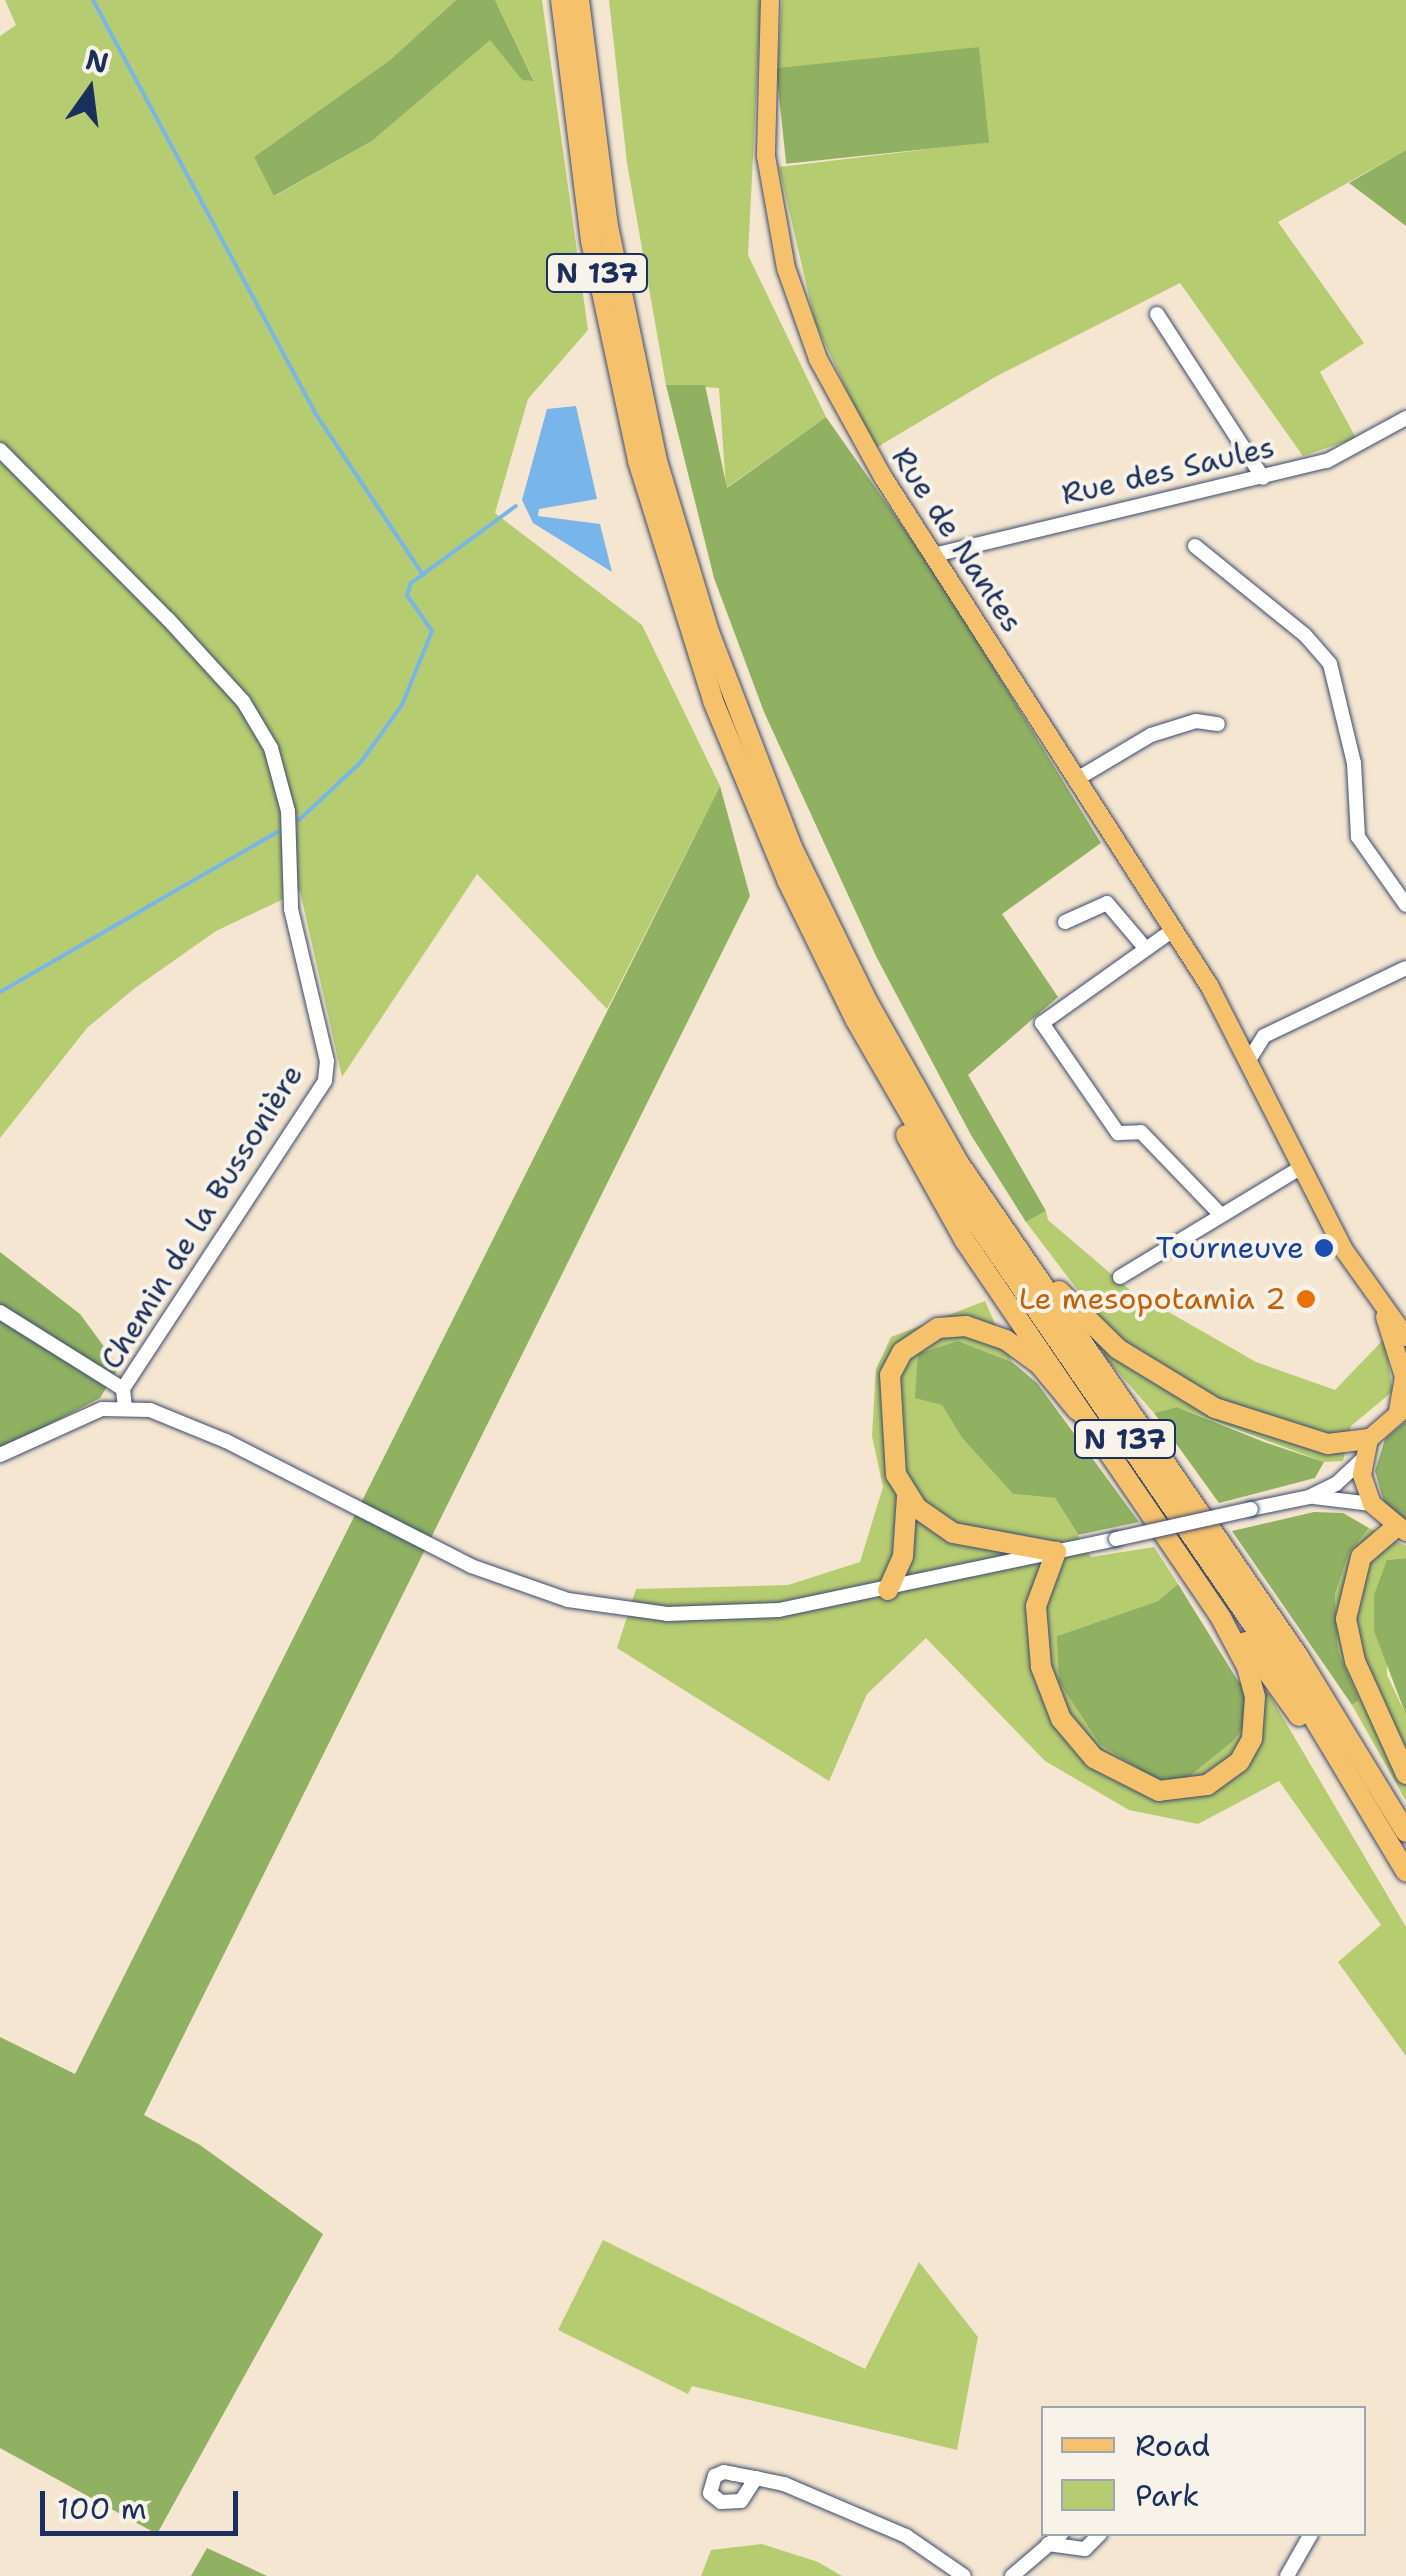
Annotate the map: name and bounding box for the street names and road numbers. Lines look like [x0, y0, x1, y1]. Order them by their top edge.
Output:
road number: N 137 [544, 250, 650, 296]
street label: Rue des Saules [1058, 429, 1278, 513]
street label: Rue de Nantes [884, 441, 1030, 639]
street label: Chemin de la Bussonière [93, 1058, 311, 1376]
road number: N 137 [1072, 1416, 1178, 1462]

